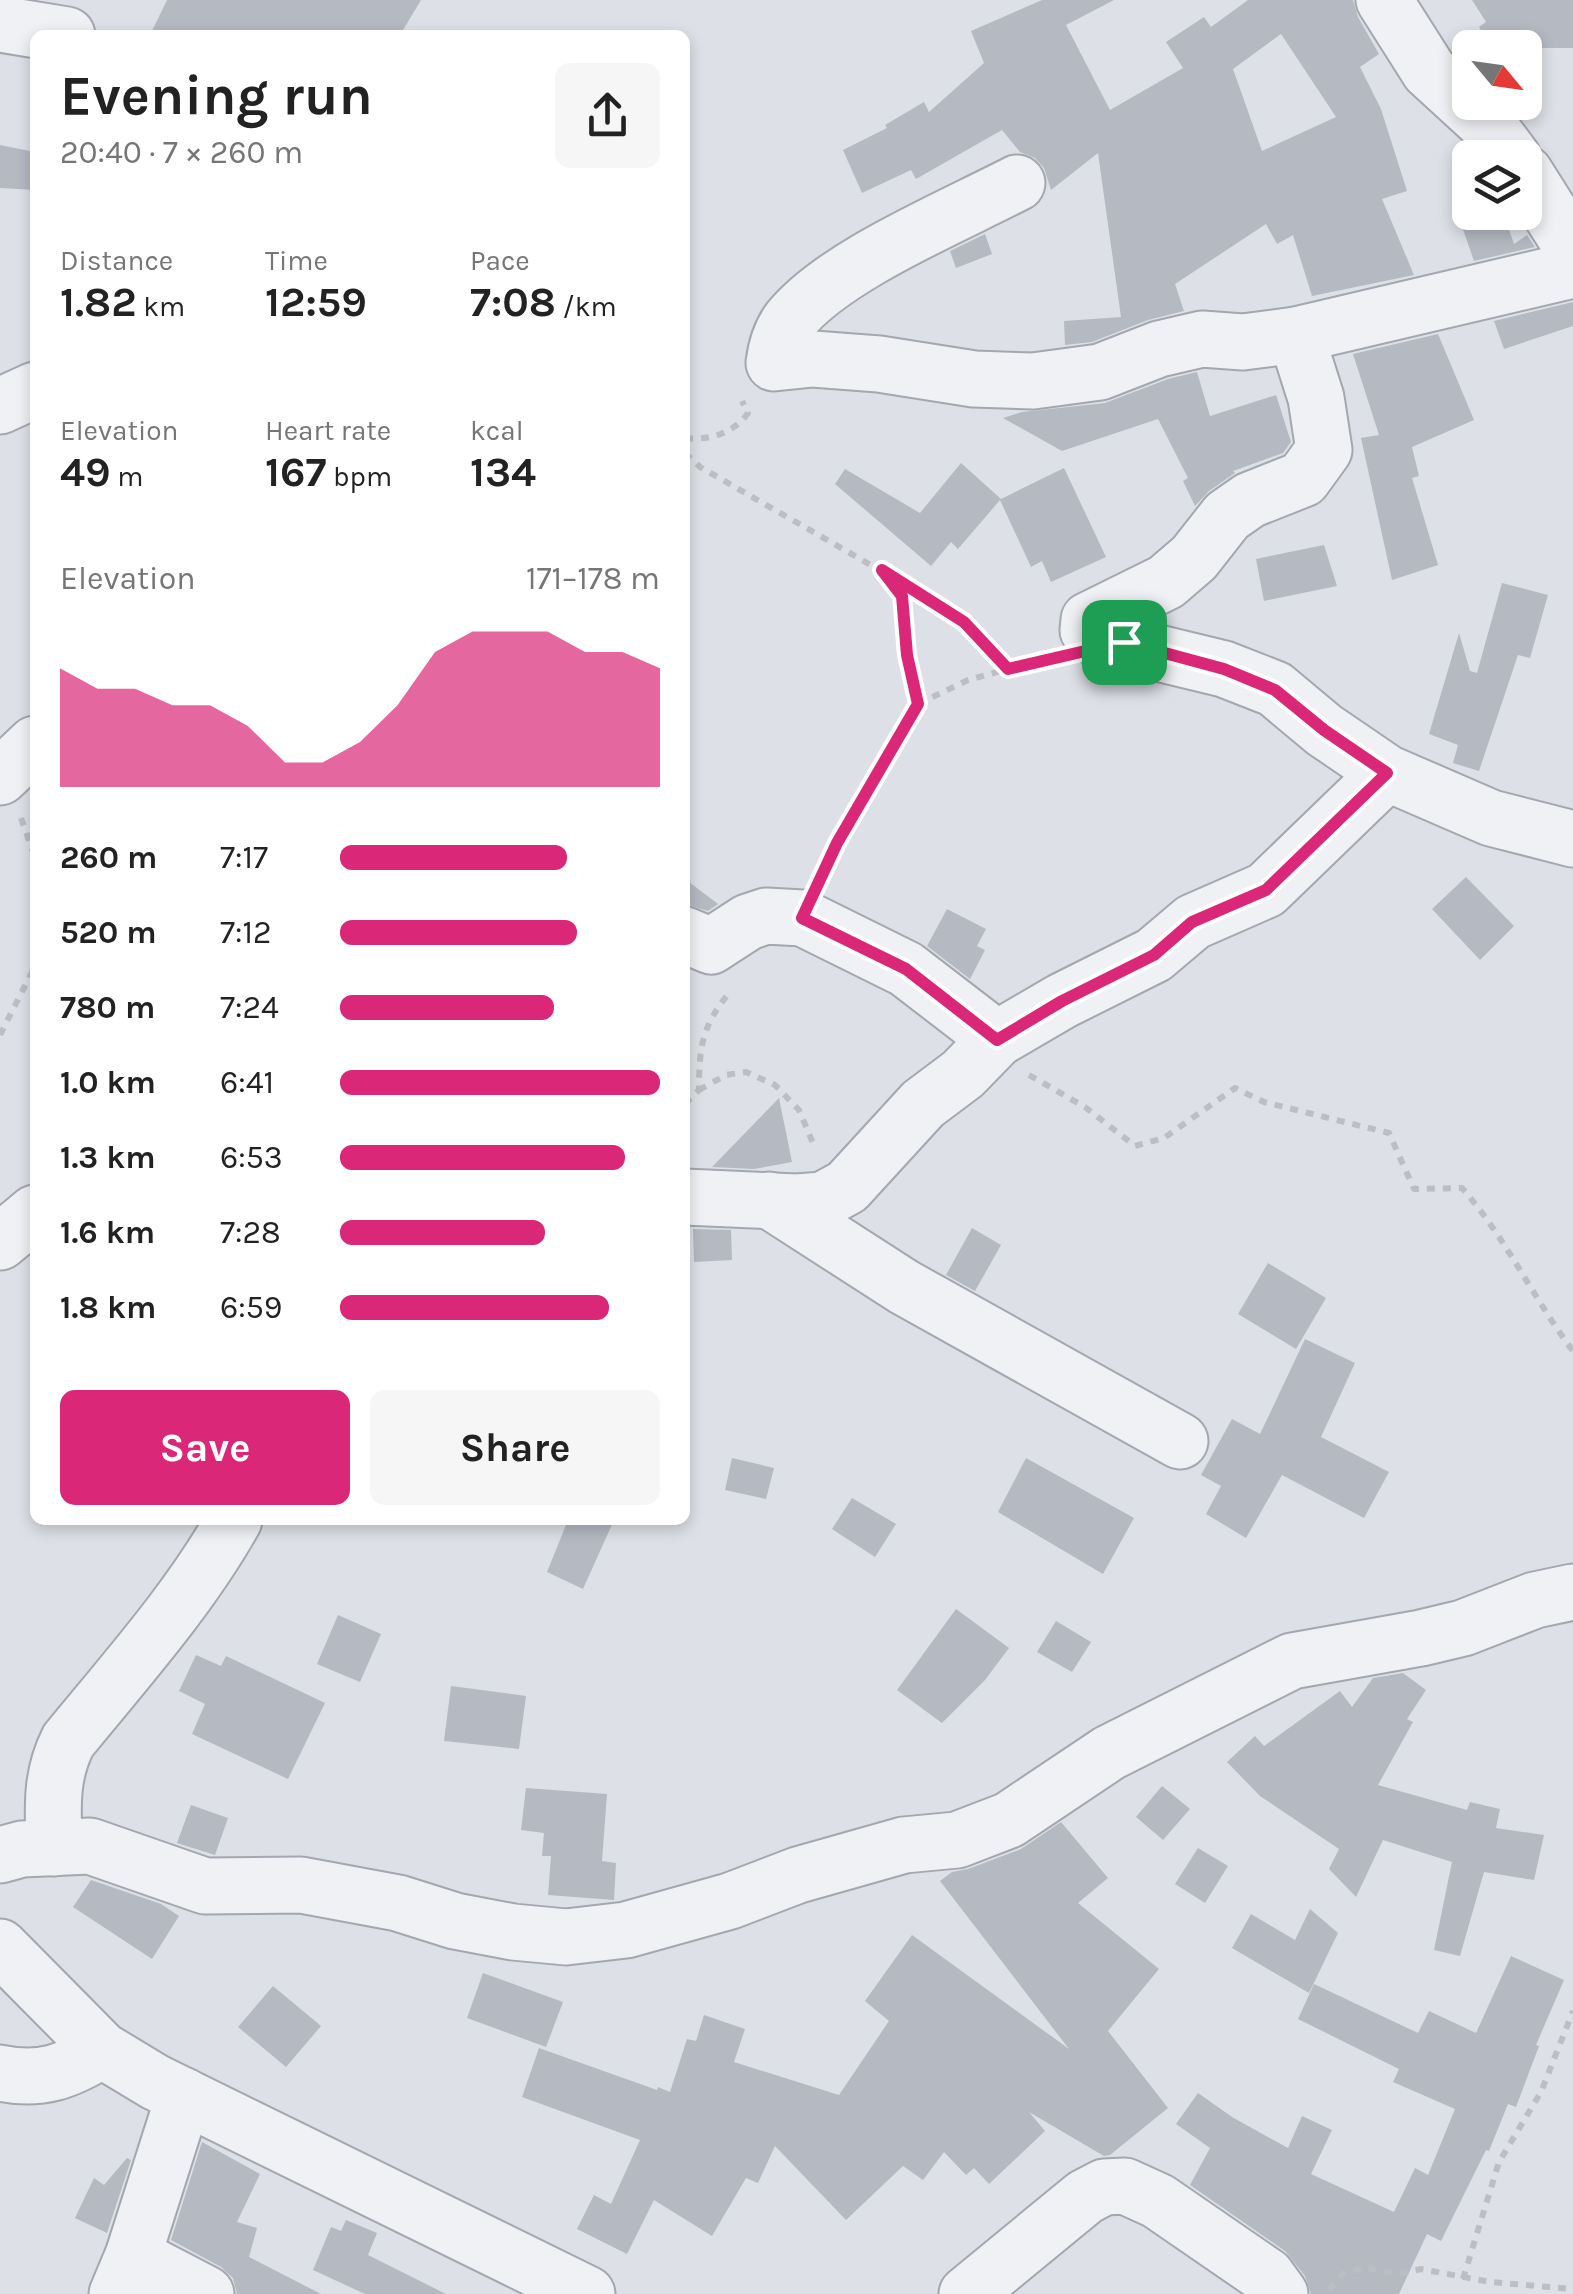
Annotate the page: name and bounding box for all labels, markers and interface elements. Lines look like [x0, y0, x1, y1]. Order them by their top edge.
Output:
north arrow [1452, 30, 1542, 120]
map controls [1452, 30, 1542, 230]
button: share [555, 63, 660, 168]
text: Evening run [60, 64, 373, 128]
text: 20:40 · 7 × 260 m [60, 134, 303, 171]
button: layers [1452, 140, 1542, 230]
text: Distance [60, 244, 173, 277]
text: Time [265, 244, 328, 277]
text: Pace [470, 244, 530, 277]
text: 1.82 [60, 277, 137, 327]
text: 12:59 [265, 277, 367, 327]
text: 7:08 [470, 277, 556, 327]
text: km [137, 290, 185, 323]
text: /km [556, 290, 617, 323]
text: Elevation [60, 414, 179, 447]
text: Heart rate [265, 414, 391, 447]
text: kcal [470, 414, 523, 447]
text: 49 [60, 447, 111, 497]
text: 167 [265, 447, 326, 497]
text: 134 [470, 447, 536, 497]
text: m [111, 460, 143, 493]
text: bpm [326, 460, 392, 493]
text: Elevation [60, 560, 195, 597]
text: 171–178 m [526, 560, 660, 597]
pin [1082, 600, 1167, 685]
icon: arrive [1097, 615, 1152, 670]
text: 260 m [60, 839, 158, 876]
text: 7:17 [220, 839, 268, 876]
text: 520 m [60, 914, 157, 951]
text: 7:12 [220, 914, 272, 951]
text: 780 m [60, 989, 155, 1026]
text: 7:24 [220, 989, 279, 1026]
text: 1.0 km [60, 1064, 156, 1101]
text: 6:41 [220, 1064, 274, 1101]
text: 1.3 km [60, 1139, 156, 1176]
text: 6:53 [220, 1139, 283, 1176]
text: 1.6 km [60, 1214, 155, 1251]
text: 7:28 [220, 1214, 281, 1251]
text: 1.8 km [60, 1289, 156, 1326]
text: 6:59 [220, 1289, 282, 1326]
button: Save [60, 1390, 350, 1505]
button: Share [370, 1390, 660, 1505]

